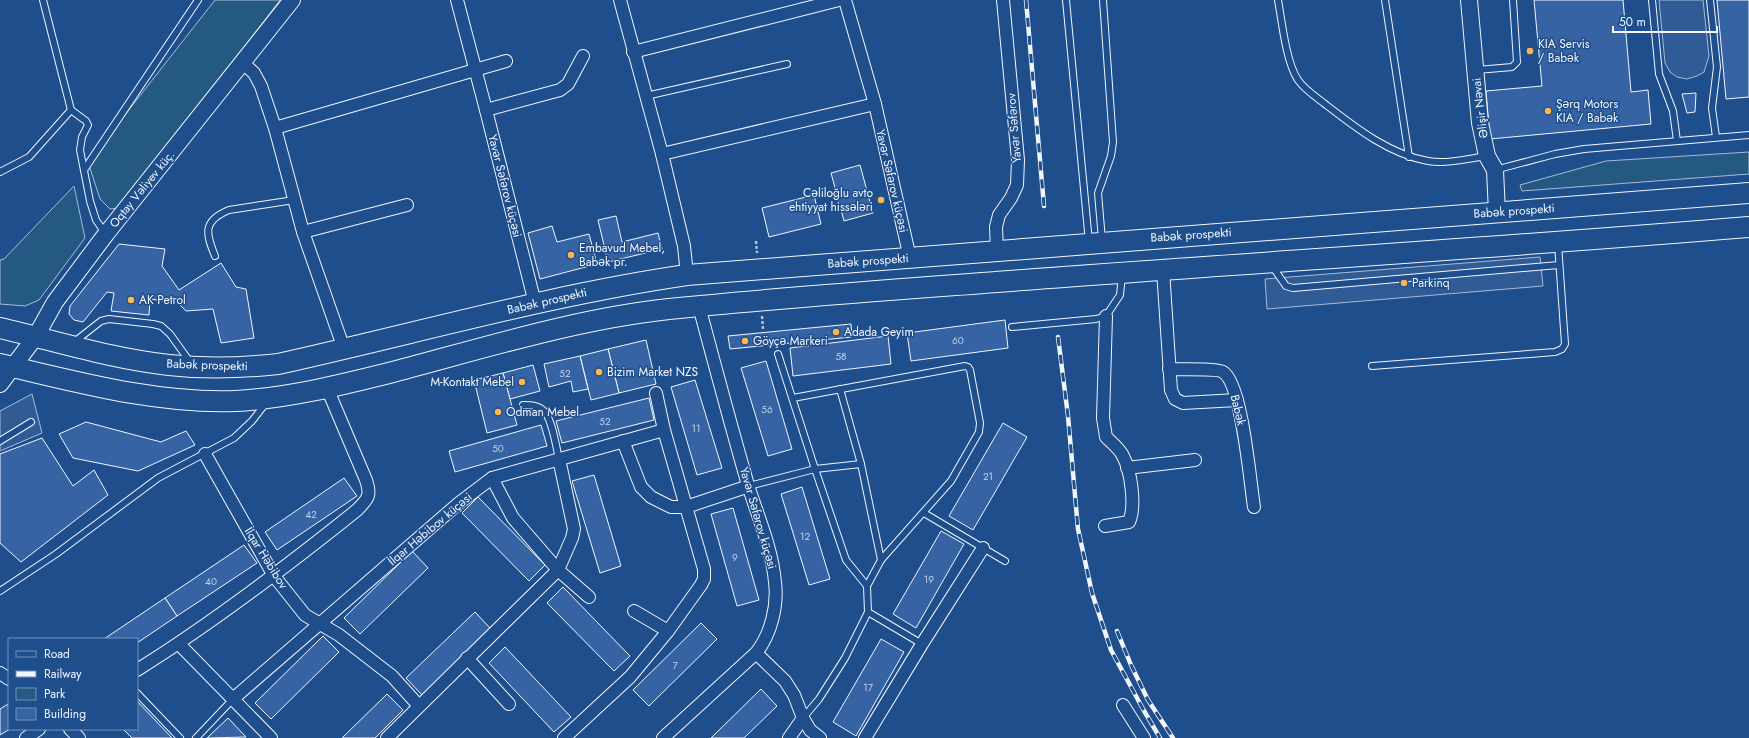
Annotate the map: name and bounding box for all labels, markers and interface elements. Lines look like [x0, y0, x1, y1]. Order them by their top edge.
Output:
scale bar [1613, 8, 1717, 34]
text: 50 m [1619, 13, 1646, 31]
place label: KIA Servis / Babək [1538, 35, 1590, 67]
marker: KIA Servis / Babək [1525, 46, 1535, 56]
street label: Əlişir Nəvai [1467, 77, 1493, 139]
street label: Yavər Səfərov [1002, 92, 1026, 164]
place label: Şərq Motors KIA / Babək [1556, 95, 1619, 127]
marker: Şərq Motors KIA / Babək [1543, 106, 1553, 116]
street label: Yavər Səfərov küçəsi [871, 128, 913, 234]
street label: Yavər Səfərov küçəsi [484, 133, 526, 239]
street label: Oqtay Vəliyev küç. [105, 146, 179, 232]
place label: Cəliloğlu avto ehtiyyat hissələri [789, 184, 873, 216]
marker: Cəliloğlu avto ehtiyyat hissələri [876, 195, 886, 205]
street label: Babək prospekti [1473, 199, 1555, 223]
street label: Babək prospekti [1150, 223, 1232, 247]
place label: Embavud Mebel, Babək pr. [579, 239, 665, 271]
street label: Babək prospekti [827, 249, 909, 273]
marker: Embavud Mebel, Babək pr. [566, 250, 576, 260]
place label: Parkinq [1412, 274, 1450, 292]
marker: Parkinq [1399, 278, 1409, 288]
street label: Babək prospekti [505, 283, 589, 319]
place label: AK Petrol [139, 291, 186, 309]
marker: AK Petrol [126, 295, 136, 305]
place label: Adada Geyim [844, 323, 914, 341]
marker: Adada Geyim [831, 327, 841, 337]
place label: Göyçə Markeri [753, 332, 828, 350]
house number: 60 [952, 333, 964, 348]
marker: Göyçə Markeri [740, 336, 750, 346]
house number: 58 [835, 349, 847, 364]
street label: Babək prospekti [166, 355, 248, 375]
place label: Bizim Market NZS [607, 363, 699, 381]
house number: 52 [559, 366, 571, 381]
marker: Bizim Market NZS [594, 367, 604, 377]
place label: M-Kontakt Mebel [430, 373, 514, 391]
marker: M-Kontakt Mebel [517, 377, 527, 387]
street label: Babək [1226, 393, 1250, 428]
house number: 56 [761, 402, 773, 417]
place label: Odman Mebel [506, 403, 579, 421]
marker: Odman Mebel [493, 407, 503, 417]
house number: 52 [599, 414, 611, 429]
house number: 11 [692, 421, 701, 436]
house number: 50 [492, 441, 504, 456]
street label: Yavər Səfərov küçəsi [735, 465, 781, 571]
house number: 21 [983, 469, 993, 484]
street label: İlqar Həbibov küçəsi [384, 488, 476, 570]
house number: 42 [305, 507, 317, 522]
street label: İlqar Həbibov [240, 524, 292, 593]
house number: 12 [800, 529, 810, 544]
house number: 9 [732, 550, 738, 565]
house number: 19 [924, 572, 934, 587]
house number: 40 [205, 574, 217, 589]
legend [8, 638, 138, 730]
text: Road [44, 645, 70, 663]
house number: 7 [672, 658, 678, 673]
text: Railway [44, 665, 82, 683]
house number: 17 [863, 680, 874, 695]
text: Park [44, 685, 66, 703]
text: Building [44, 705, 86, 723]

